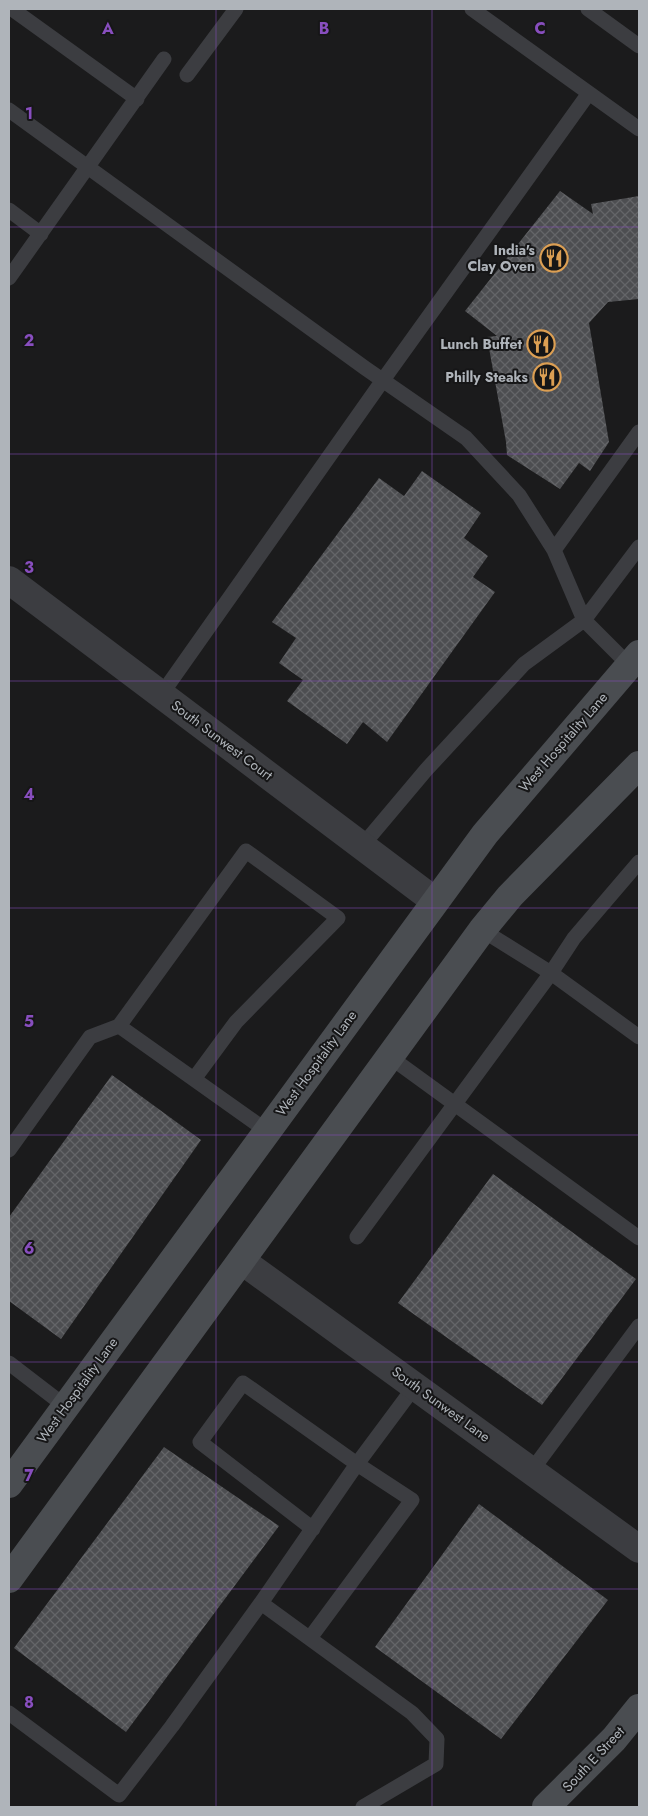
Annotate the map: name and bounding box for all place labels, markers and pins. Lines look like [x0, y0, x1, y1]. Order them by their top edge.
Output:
place label: India's Clay Oven [467, 240, 536, 276]
restaurant icon: India's Clay Oven [539, 243, 569, 273]
restaurant icon: Lunch Buffet [526, 329, 556, 359]
place label: Lunch Buffet [440, 334, 523, 354]
restaurant icon: Philly Steaks [532, 362, 562, 392]
place label: Philly Steaks [445, 367, 529, 387]

